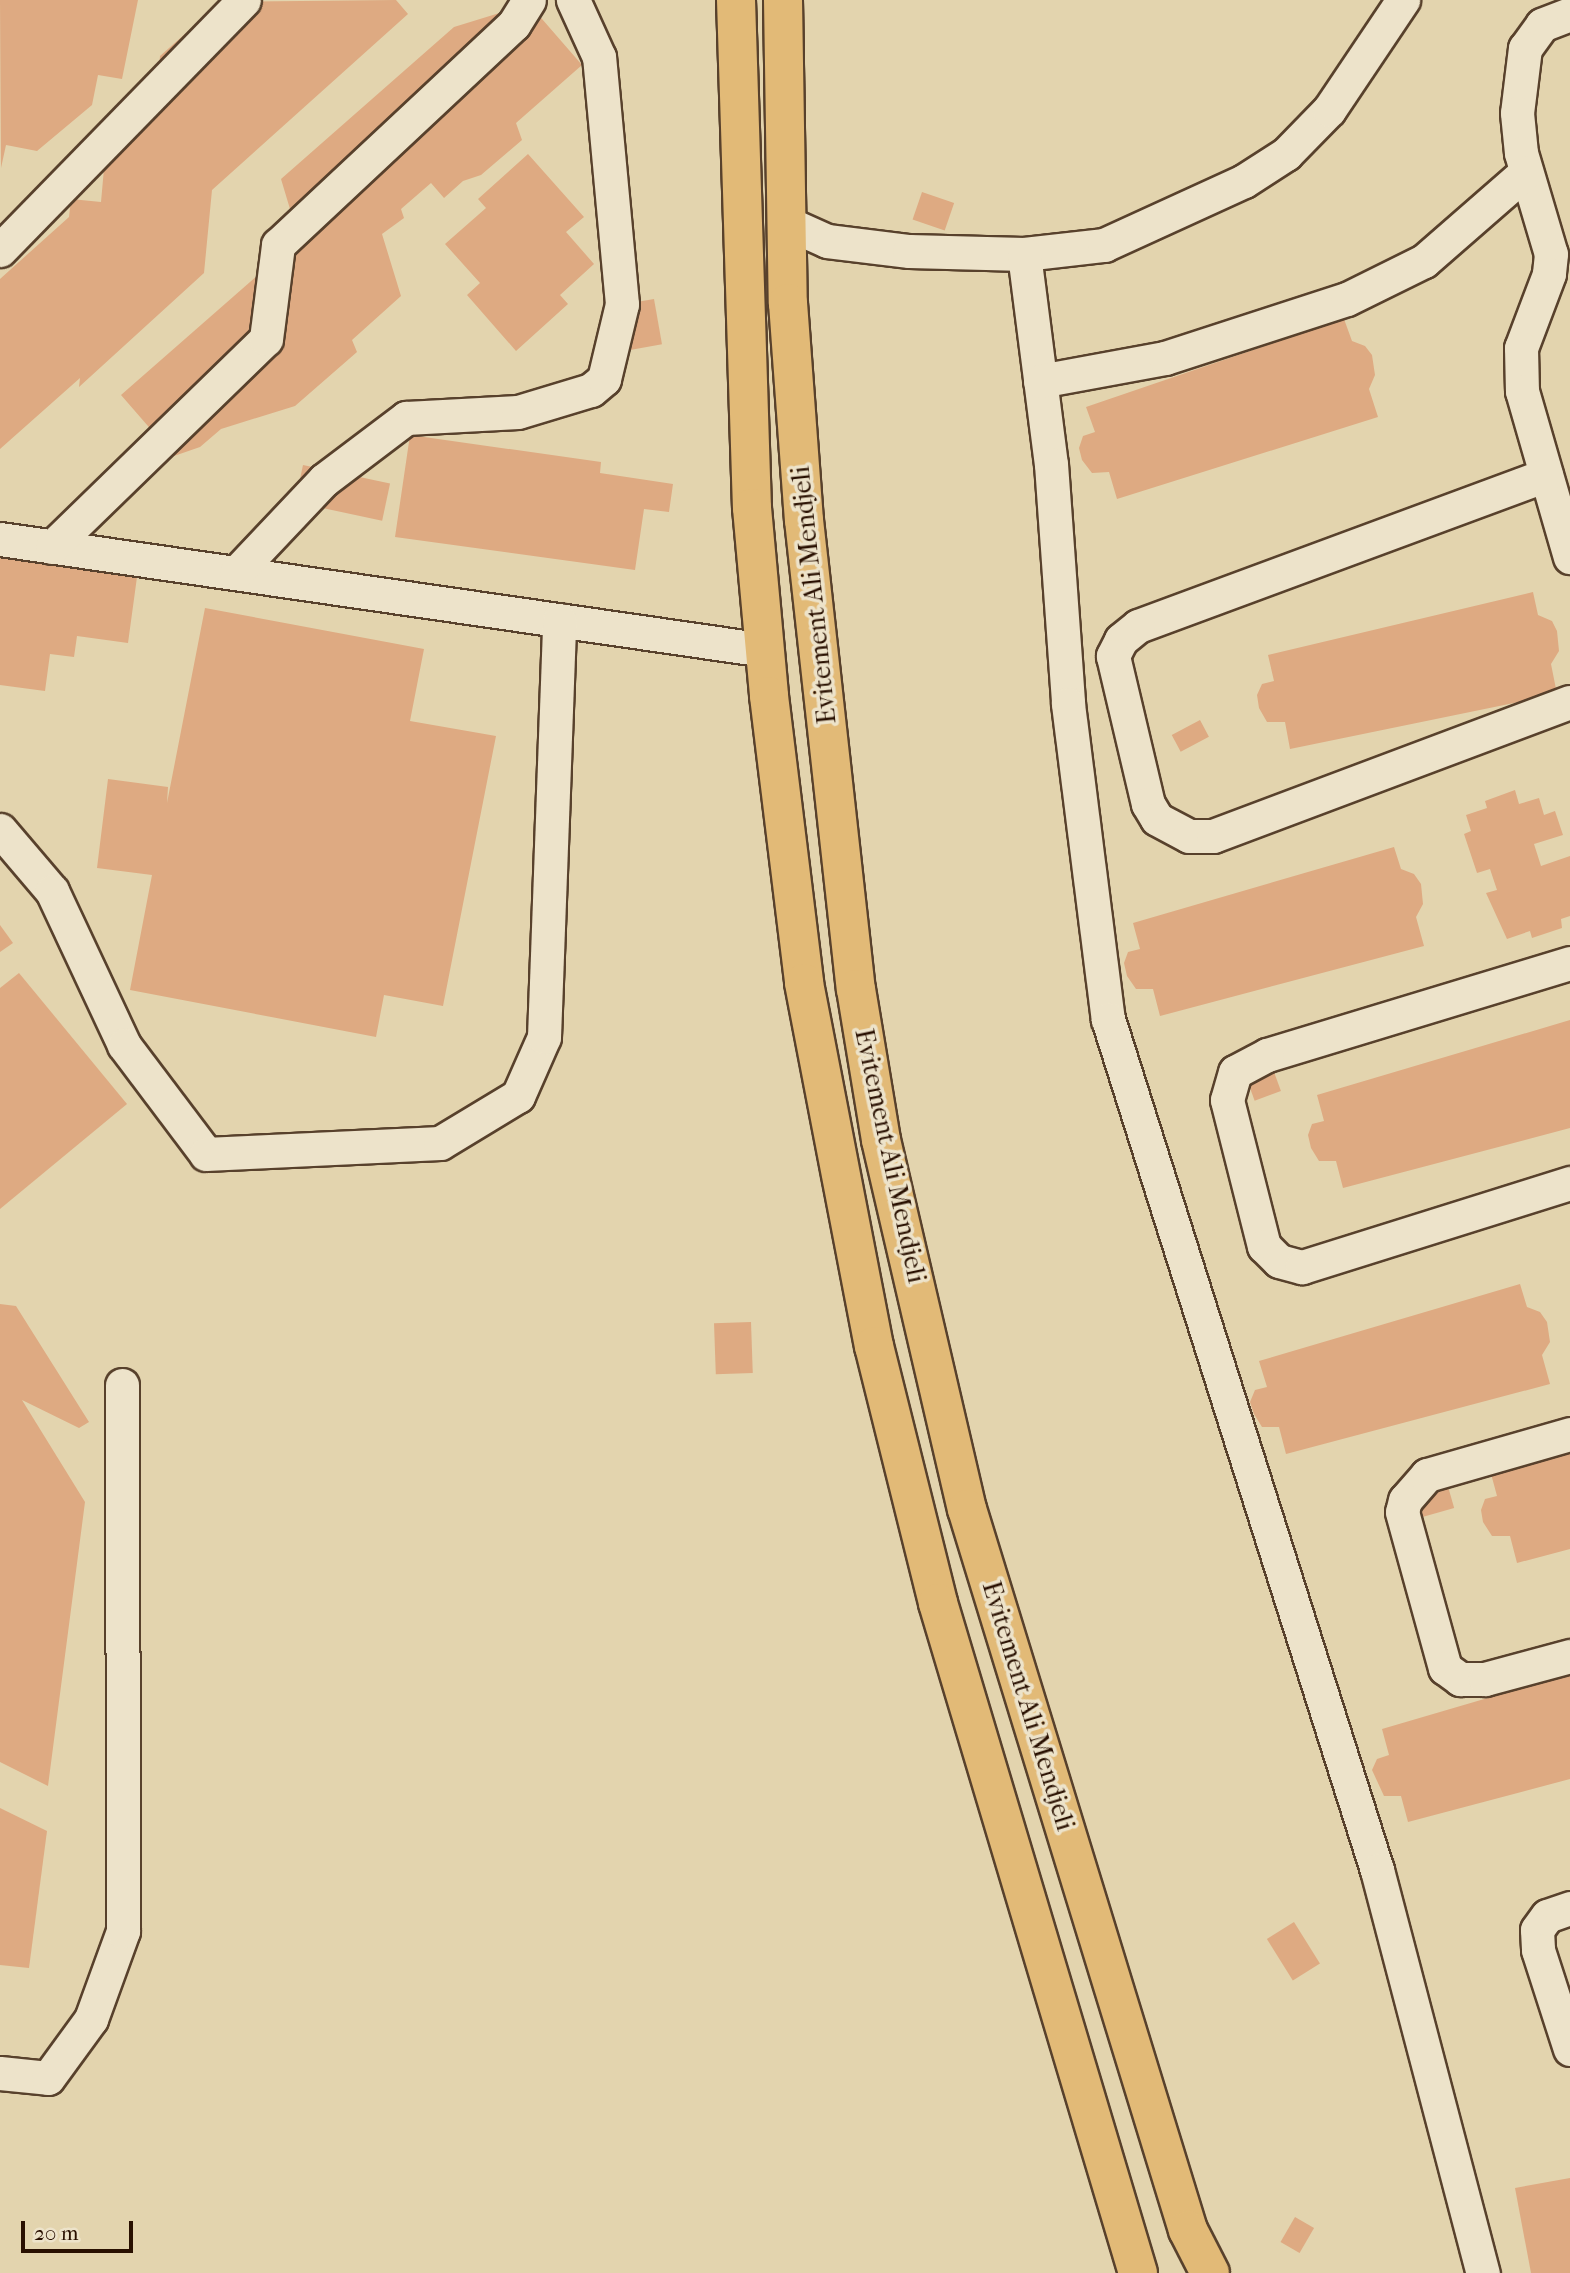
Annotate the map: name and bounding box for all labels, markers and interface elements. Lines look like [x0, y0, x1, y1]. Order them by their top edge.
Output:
street label: Evitement Ali Mendjeli [785, 464, 843, 726]
street label: Evitement Ali Mendjeli [848, 1026, 932, 1286]
street label: Evitement Ali Mendjeli [975, 1577, 1081, 1835]
scale bar [24, 2206, 136, 2250]
text: 20 m [34, 2221, 78, 2245]

